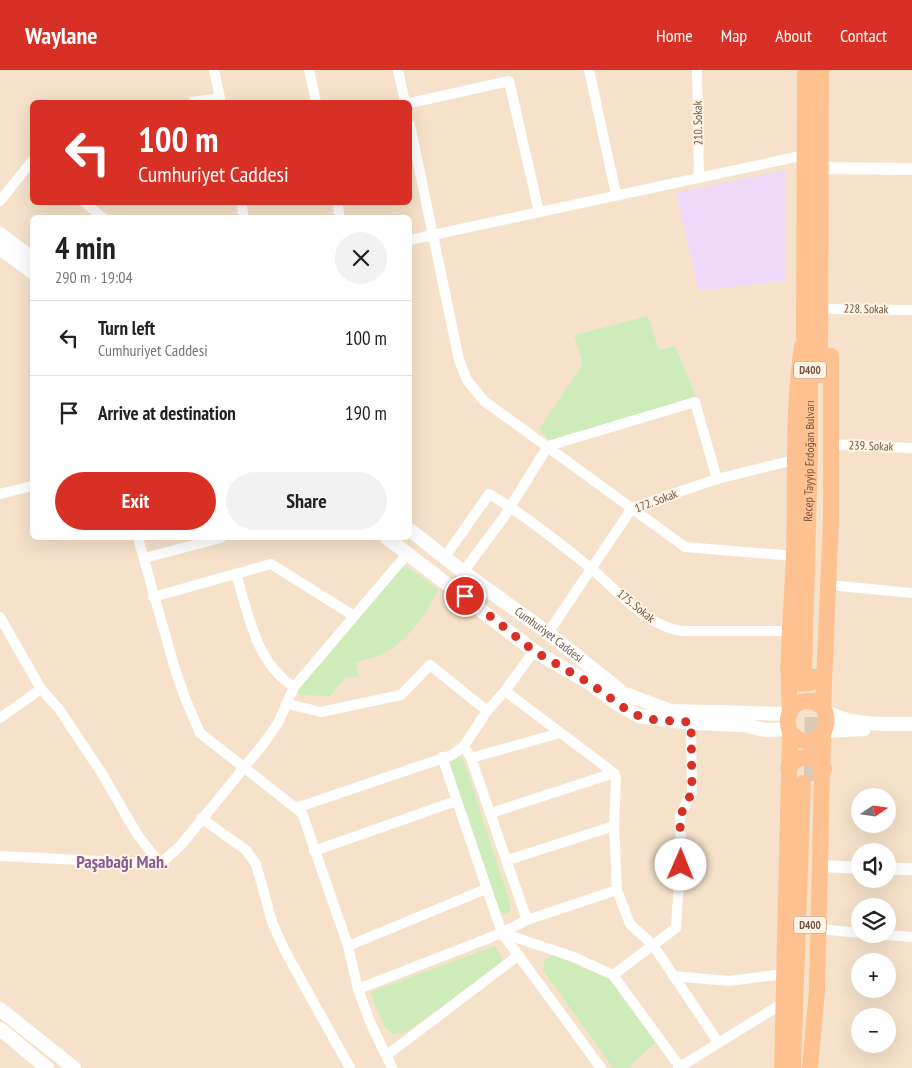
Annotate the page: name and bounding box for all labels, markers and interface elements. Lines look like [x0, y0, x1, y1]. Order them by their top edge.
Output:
text: Waylane [25, 20, 98, 51]
text: Home [656, 24, 693, 47]
text: Map [721, 24, 747, 47]
text: About [775, 24, 812, 47]
text: Contact [840, 24, 887, 47]
street label: 210. Sokak [690, 100, 705, 145]
text: 100 m [138, 116, 219, 162]
icon: left [55, 120, 120, 185]
text: Cumhuriyet Caddesi [138, 160, 289, 188]
text: 4 min [55, 228, 116, 267]
button: close [335, 232, 387, 284]
text: 290 m · 19:04 [55, 267, 133, 287]
street label: 228. Sokak [844, 301, 889, 316]
text: Turn left [98, 316, 155, 340]
icon: left [55, 324, 83, 352]
text: 100 m [345, 326, 387, 350]
text: Cumhuriyet Caddesi [98, 340, 208, 360]
road number: D400 [794, 362, 826, 378]
icon: arrive [55, 399, 83, 427]
text: Arrive at destination [98, 401, 236, 425]
text: 190 m [345, 401, 387, 425]
street label: Recep Tayyip Erdoğan Bulvarı [800, 401, 817, 522]
street label: 239. Sokak [849, 437, 894, 454]
button: Exit [55, 472, 216, 530]
button: Share [226, 472, 387, 530]
street label: 172. Sokak [632, 485, 680, 516]
pin [444, 575, 486, 617]
icon: arrive [451, 582, 479, 610]
street label: 175. Sokak [614, 586, 659, 626]
street label: Cumhuriyet Caddesi [512, 604, 587, 665]
north arrow [851, 788, 896, 832]
map controls [851, 788, 896, 1053]
position arrow [654, 838, 706, 890]
button: sound [851, 843, 896, 888]
district label: Paşabağı Mah. [76, 850, 168, 873]
button: layers [851, 898, 896, 943]
road number: D400 [794, 916, 826, 934]
button: + [851, 953, 896, 998]
button: − [851, 1008, 896, 1053]

